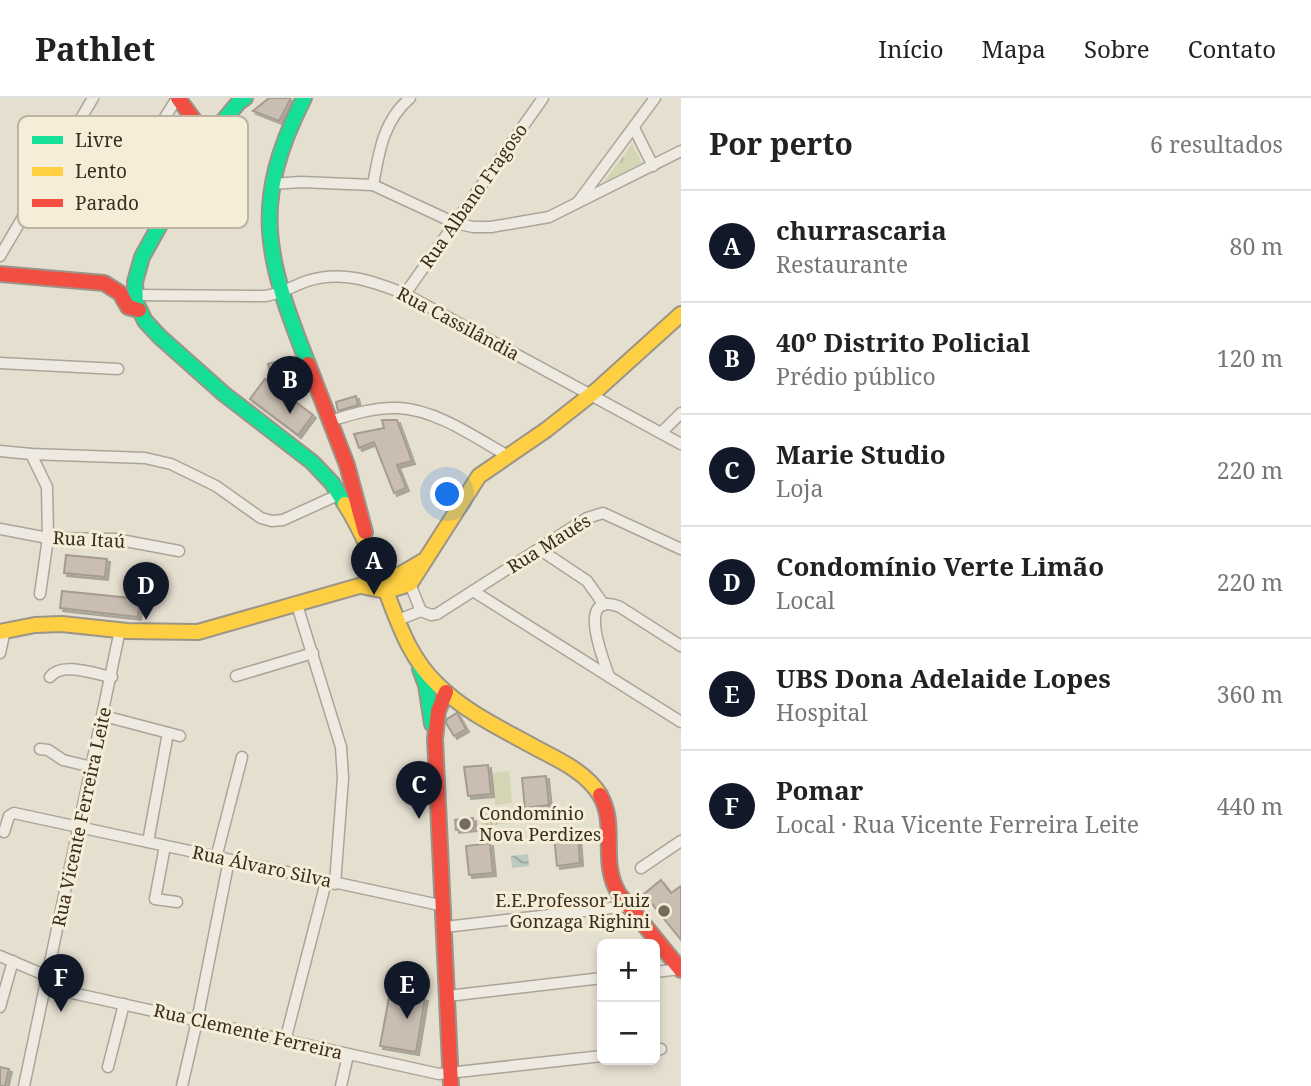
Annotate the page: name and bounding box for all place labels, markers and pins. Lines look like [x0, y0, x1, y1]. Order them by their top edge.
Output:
pin: B [267, 356, 313, 414]
pin: A [351, 537, 397, 595]
pin: D [123, 562, 169, 620]
pin: C [396, 761, 442, 819]
place label: Condomínio Nova Perdizes [479, 801, 601, 846]
marker: Condomínio Nova Perdizes [457, 816, 473, 832]
place label: E.E.Professor Luiz Gonzaga Righini [495, 888, 650, 933]
marker: E.E.Professor Luiz Gonzaga Righini [656, 903, 672, 919]
pin: F [38, 954, 84, 1012]
pin: E [384, 961, 430, 1019]

